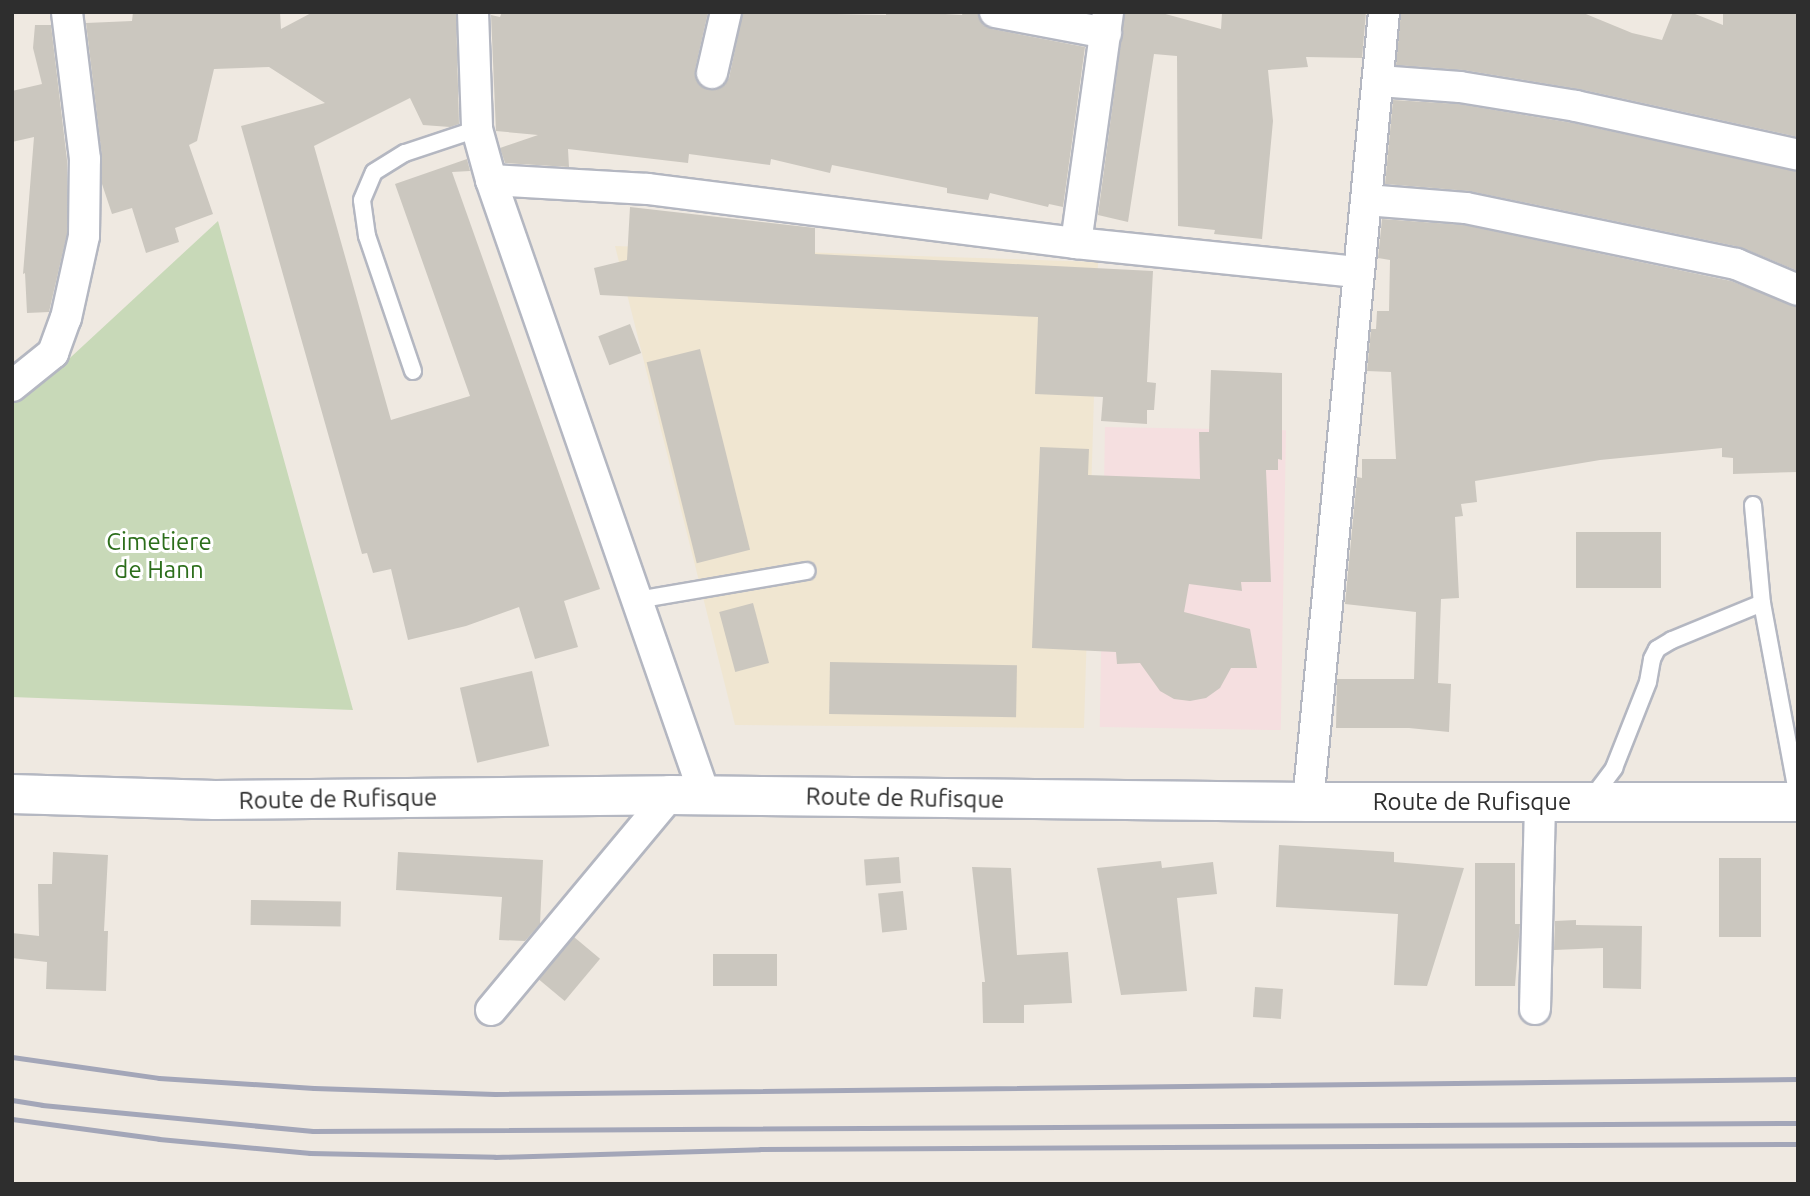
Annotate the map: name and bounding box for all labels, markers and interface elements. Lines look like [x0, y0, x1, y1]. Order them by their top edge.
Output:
park label: Cimetiere de Hann [106, 528, 212, 584]
street label: Route de Rufisque [805, 782, 1005, 814]
street label: Route de Rufisque [238, 783, 438, 815]
street label: Route de Rufisque [1373, 788, 1571, 816]

